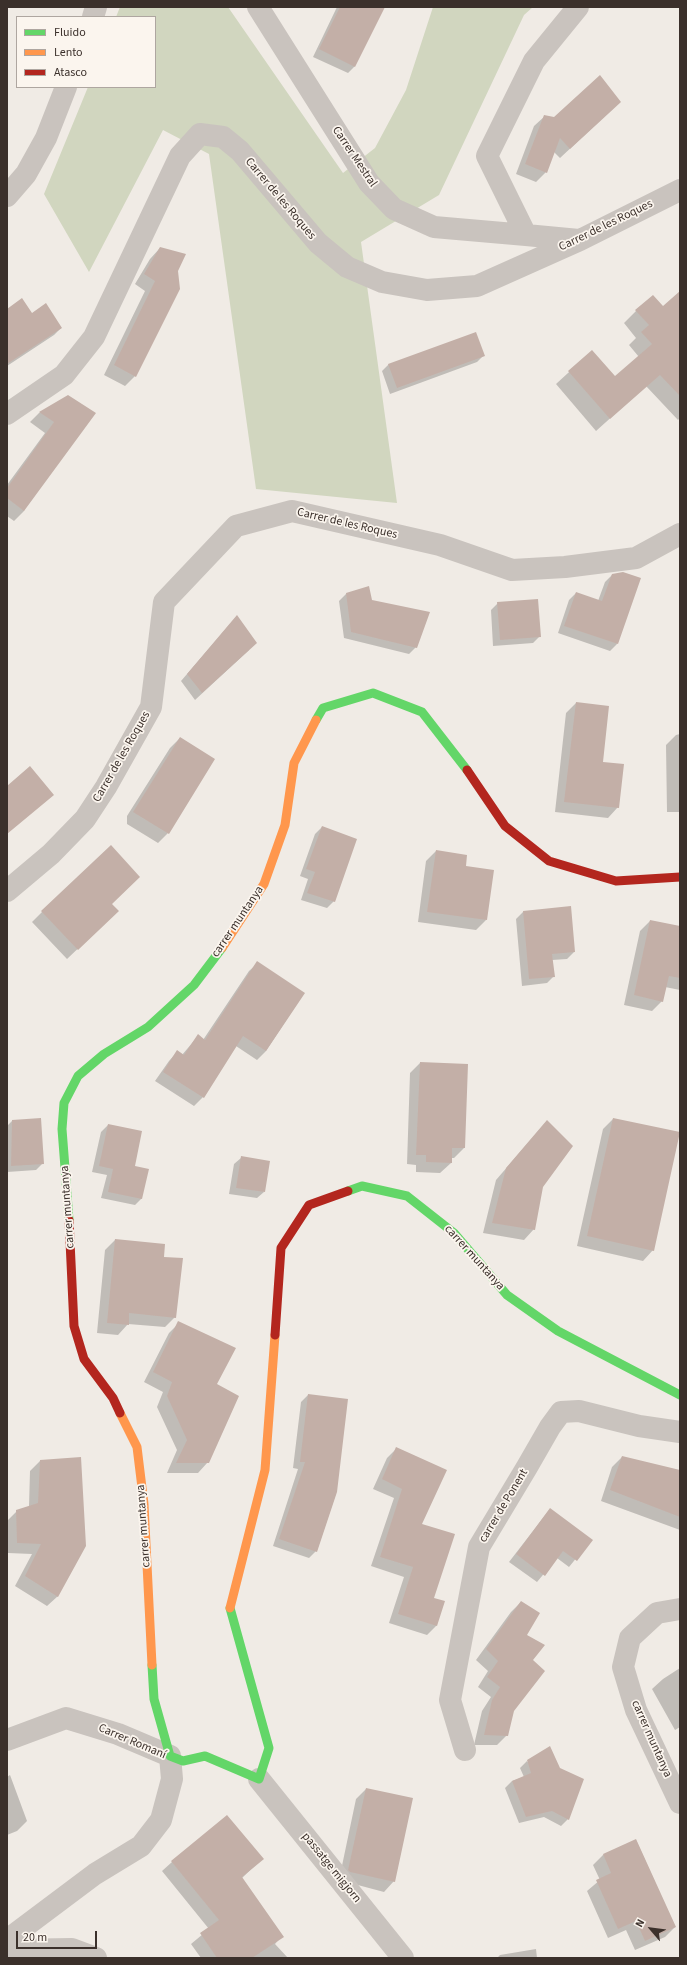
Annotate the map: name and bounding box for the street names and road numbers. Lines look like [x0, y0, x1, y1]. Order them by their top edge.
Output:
street label: Carrer Mestral [328, 124, 380, 190]
street label: Carrer de les Roques [242, 155, 318, 243]
street label: Carrer de les Roques [557, 197, 655, 255]
street label: Carrer de les Roques [295, 505, 399, 543]
street label: Carrer de les Roques [90, 709, 154, 805]
street label: carrer muntanya [209, 884, 267, 960]
street label: carrer muntanya [58, 1165, 78, 1249]
street label: carrer muntanya [441, 1222, 507, 1294]
street label: carrer de Ponent [476, 1467, 532, 1545]
street label: carrer muntanya [134, 1484, 154, 1568]
street label: carrer muntanya [628, 1698, 674, 1780]
street label: Carrer Romaní [96, 1721, 168, 1763]
street label: passatge migjorn [298, 1830, 364, 1906]

